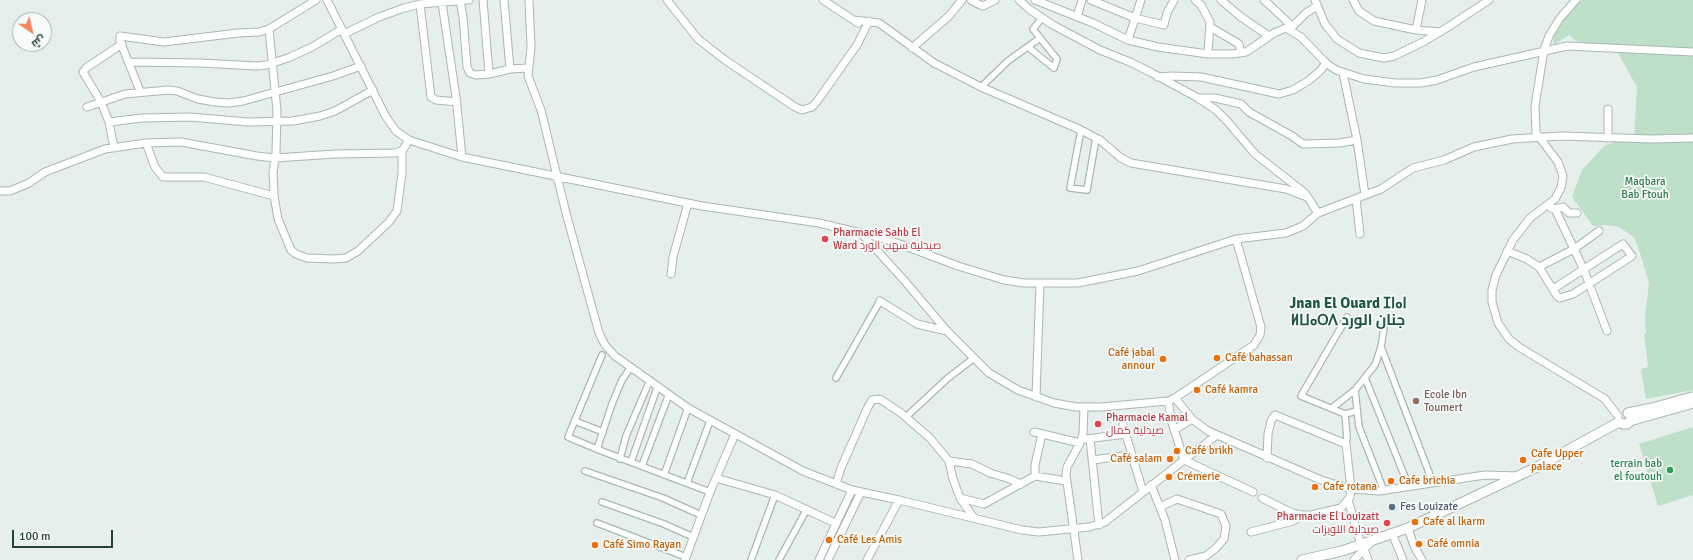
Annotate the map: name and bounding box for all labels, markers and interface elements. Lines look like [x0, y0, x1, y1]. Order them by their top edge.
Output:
north arrow [12, 12, 52, 52]
text: ش [29, 32, 48, 51]
park label: Maqbara Bab Ftouh [1621, 175, 1669, 201]
place label: Pharmacie Sahb El Ward صيدلية سهب الورد [833, 226, 941, 252]
marker: Pharmacie Sahb El Ward صيدلية سهب الورد [820, 234, 830, 244]
district label: Jnan El Ouard ⵊⵏⴰⵏ ⵍⵡⴰⵔⴷ جنان الورد [1289, 295, 1407, 330]
place label: Café jabal annour [1108, 346, 1155, 372]
place label: Café bahassan [1225, 351, 1293, 365]
marker: Café bahassan [1212, 353, 1222, 363]
marker: Café jabal annour [1158, 354, 1168, 364]
place label: Café kamra [1205, 383, 1258, 397]
marker: Café kamra [1192, 385, 1202, 395]
place label: Ecole Ibn Toumert [1424, 388, 1467, 414]
marker: Ecole Ibn Toumert [1411, 396, 1421, 406]
place label: Pharmacie Kamal صيدلية كمال [1106, 411, 1188, 437]
marker: Pharmacie Kamal صيدلية كمال [1093, 419, 1103, 429]
place label: Café brikh [1185, 444, 1233, 458]
marker: Café brikh [1172, 446, 1182, 456]
place label: Cafe Upper palace [1531, 447, 1583, 473]
place label: Café salam [1110, 452, 1162, 466]
marker: Café salam [1165, 454, 1175, 464]
marker: Cafe Upper palace [1518, 455, 1528, 465]
place label: terrain bab el foutouh [1611, 457, 1662, 483]
marker: terrain bab el foutouh [1665, 465, 1675, 475]
place label: Crémerie [1177, 470, 1220, 484]
marker: Crémerie [1164, 472, 1174, 482]
place label: Cafe brichia [1399, 474, 1455, 488]
marker: Cafe brichia [1386, 476, 1396, 486]
place label: Cafe rotana [1323, 480, 1377, 494]
marker: Cafe rotana [1310, 482, 1320, 492]
place label: Fes Louizate [1400, 500, 1458, 514]
marker: Fes Louizate [1387, 502, 1397, 512]
place label: Pharmacie El Louizatt صيدلية اللويزات [1277, 510, 1379, 536]
place label: Cafe al lkarm [1423, 515, 1485, 529]
marker: Cafe al lkarm [1410, 517, 1420, 527]
marker: Pharmacie El Louizatt صيدلية اللويزات [1382, 518, 1392, 528]
scale bar [14, 522, 115, 548]
text: 100 m [19, 529, 51, 544]
place label: Café Les Amis [837, 533, 902, 547]
marker: Café Les Amis [824, 535, 834, 545]
place label: Café omnia [1427, 537, 1480, 551]
place label: Café Simo Rayan [603, 538, 681, 552]
marker: Café omnia [1414, 539, 1424, 549]
marker: Café Simo Rayan [590, 540, 600, 550]

